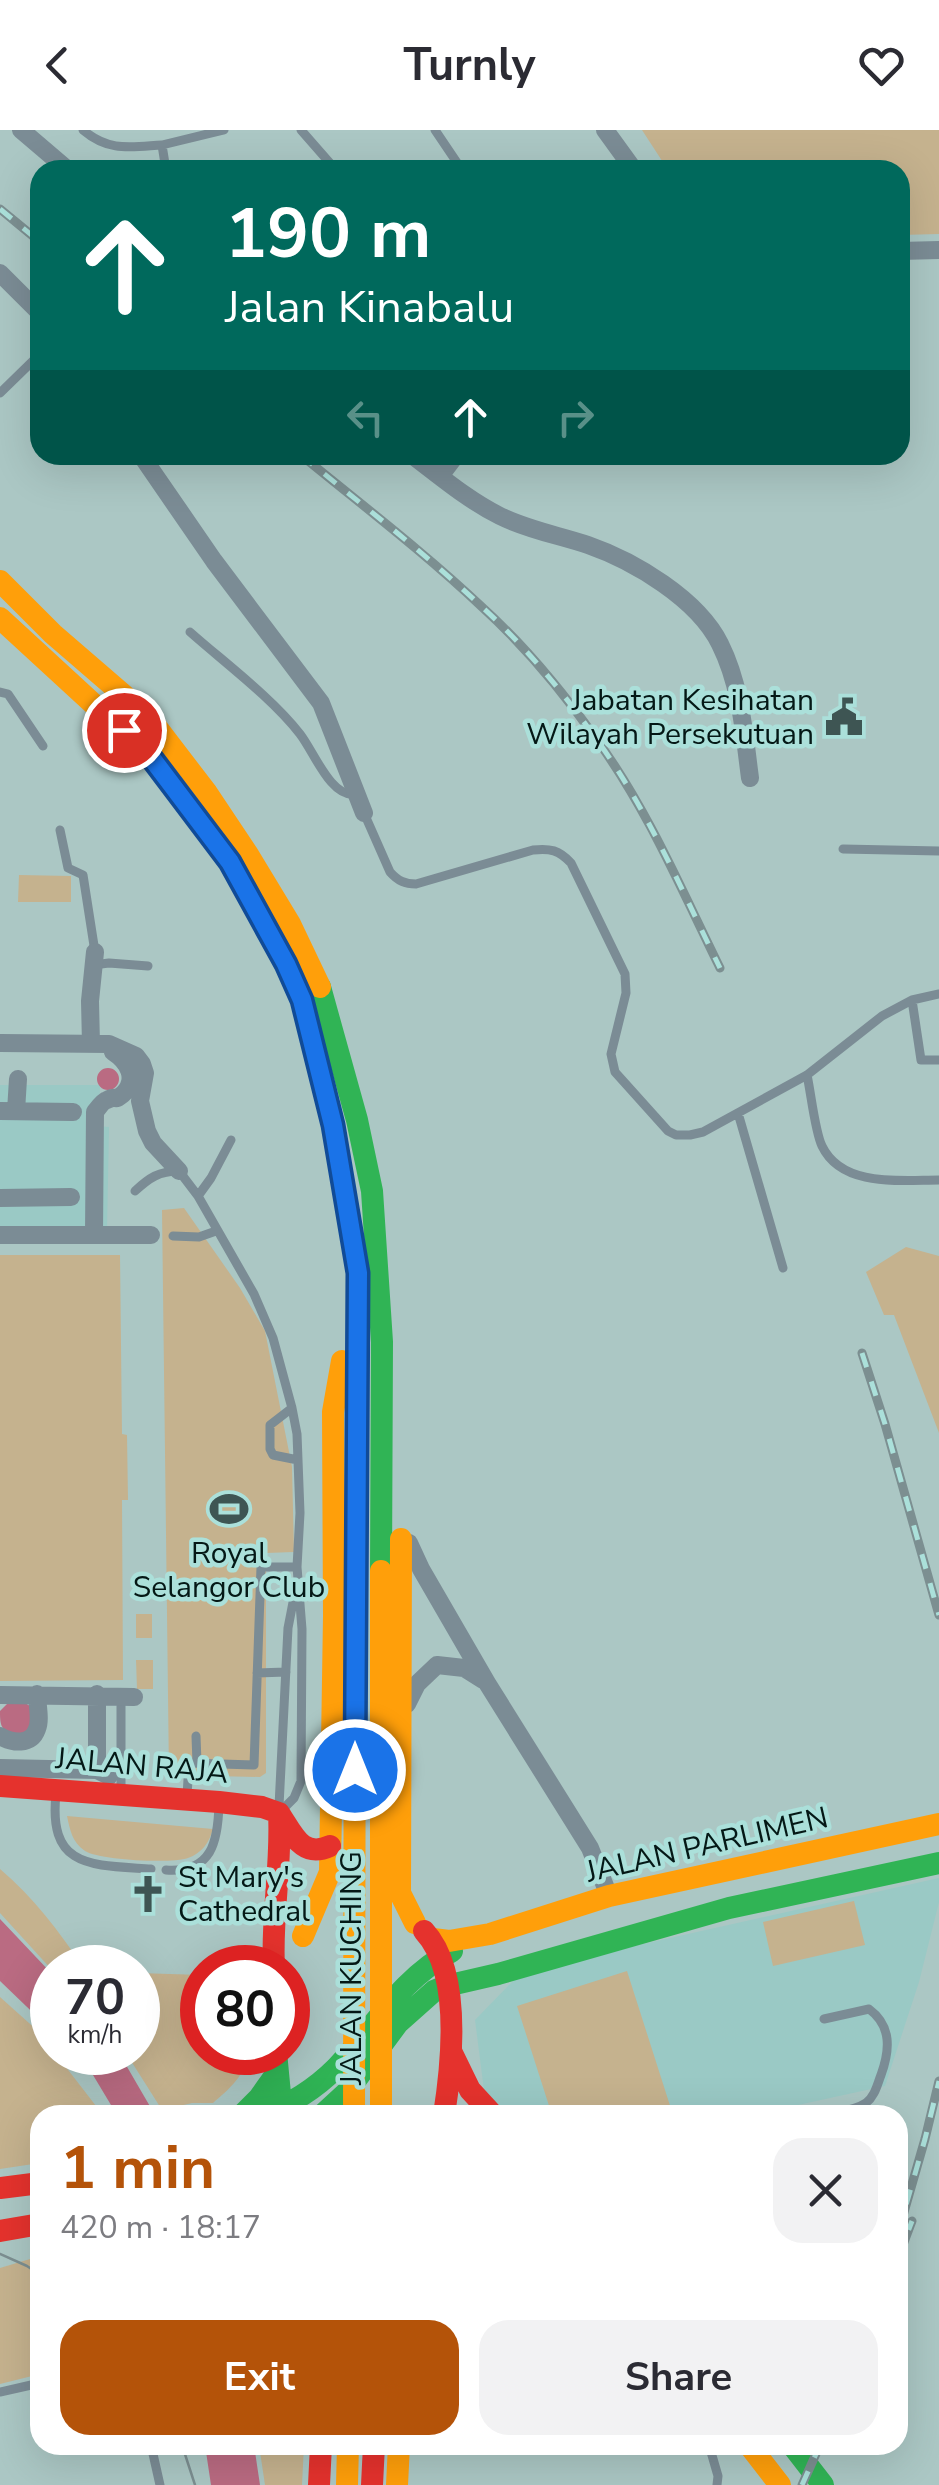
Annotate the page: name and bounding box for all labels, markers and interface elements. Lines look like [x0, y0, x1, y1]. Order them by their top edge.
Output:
text: Turnly [403, 35, 536, 96]
icon: back [30, 38, 85, 93]
icon: heart [854, 38, 909, 93]
text: 190 m [225, 186, 431, 282]
icon: ahead [60, 200, 190, 330]
text: Jalan Kinabalu [225, 277, 514, 338]
icon: left [338, 390, 393, 445]
icon: ahead [443, 390, 498, 445]
icon: right [548, 390, 603, 445]
place label: Jabatan Kesihatan Wilayah Persekutuan [526, 680, 814, 755]
pin [82, 688, 167, 773]
public building icon: Jabatan Kesihatan Wilayah Persekutuan [823, 696, 865, 738]
icon: arrive [97, 703, 152, 758]
sports icon: Royal Selangor Club [208, 1488, 250, 1530]
place label: Royal Selangor Club [133, 1533, 325, 1608]
position arrow [303, 1718, 407, 1822]
street label: JALAN RAJA [53, 1738, 230, 1794]
street label: JALAN PARLIMEN [581, 1797, 832, 1893]
street label: JALAN KUCHING [331, 1851, 372, 2086]
place label: St Mary's Cathedral [178, 1857, 310, 1932]
church icon: St Mary's Cathedral [127, 1873, 169, 1915]
speed limit sign: 80 [180, 1945, 310, 2075]
text: 70 [65, 1963, 125, 2032]
text: km/h [67, 2018, 123, 2052]
text: 1 min [60, 2127, 215, 2209]
button: close [773, 2138, 878, 2243]
text: 420 m · 18:17 [60, 2206, 261, 2249]
button: Exit [60, 2320, 459, 2435]
button: Share [479, 2320, 878, 2435]

